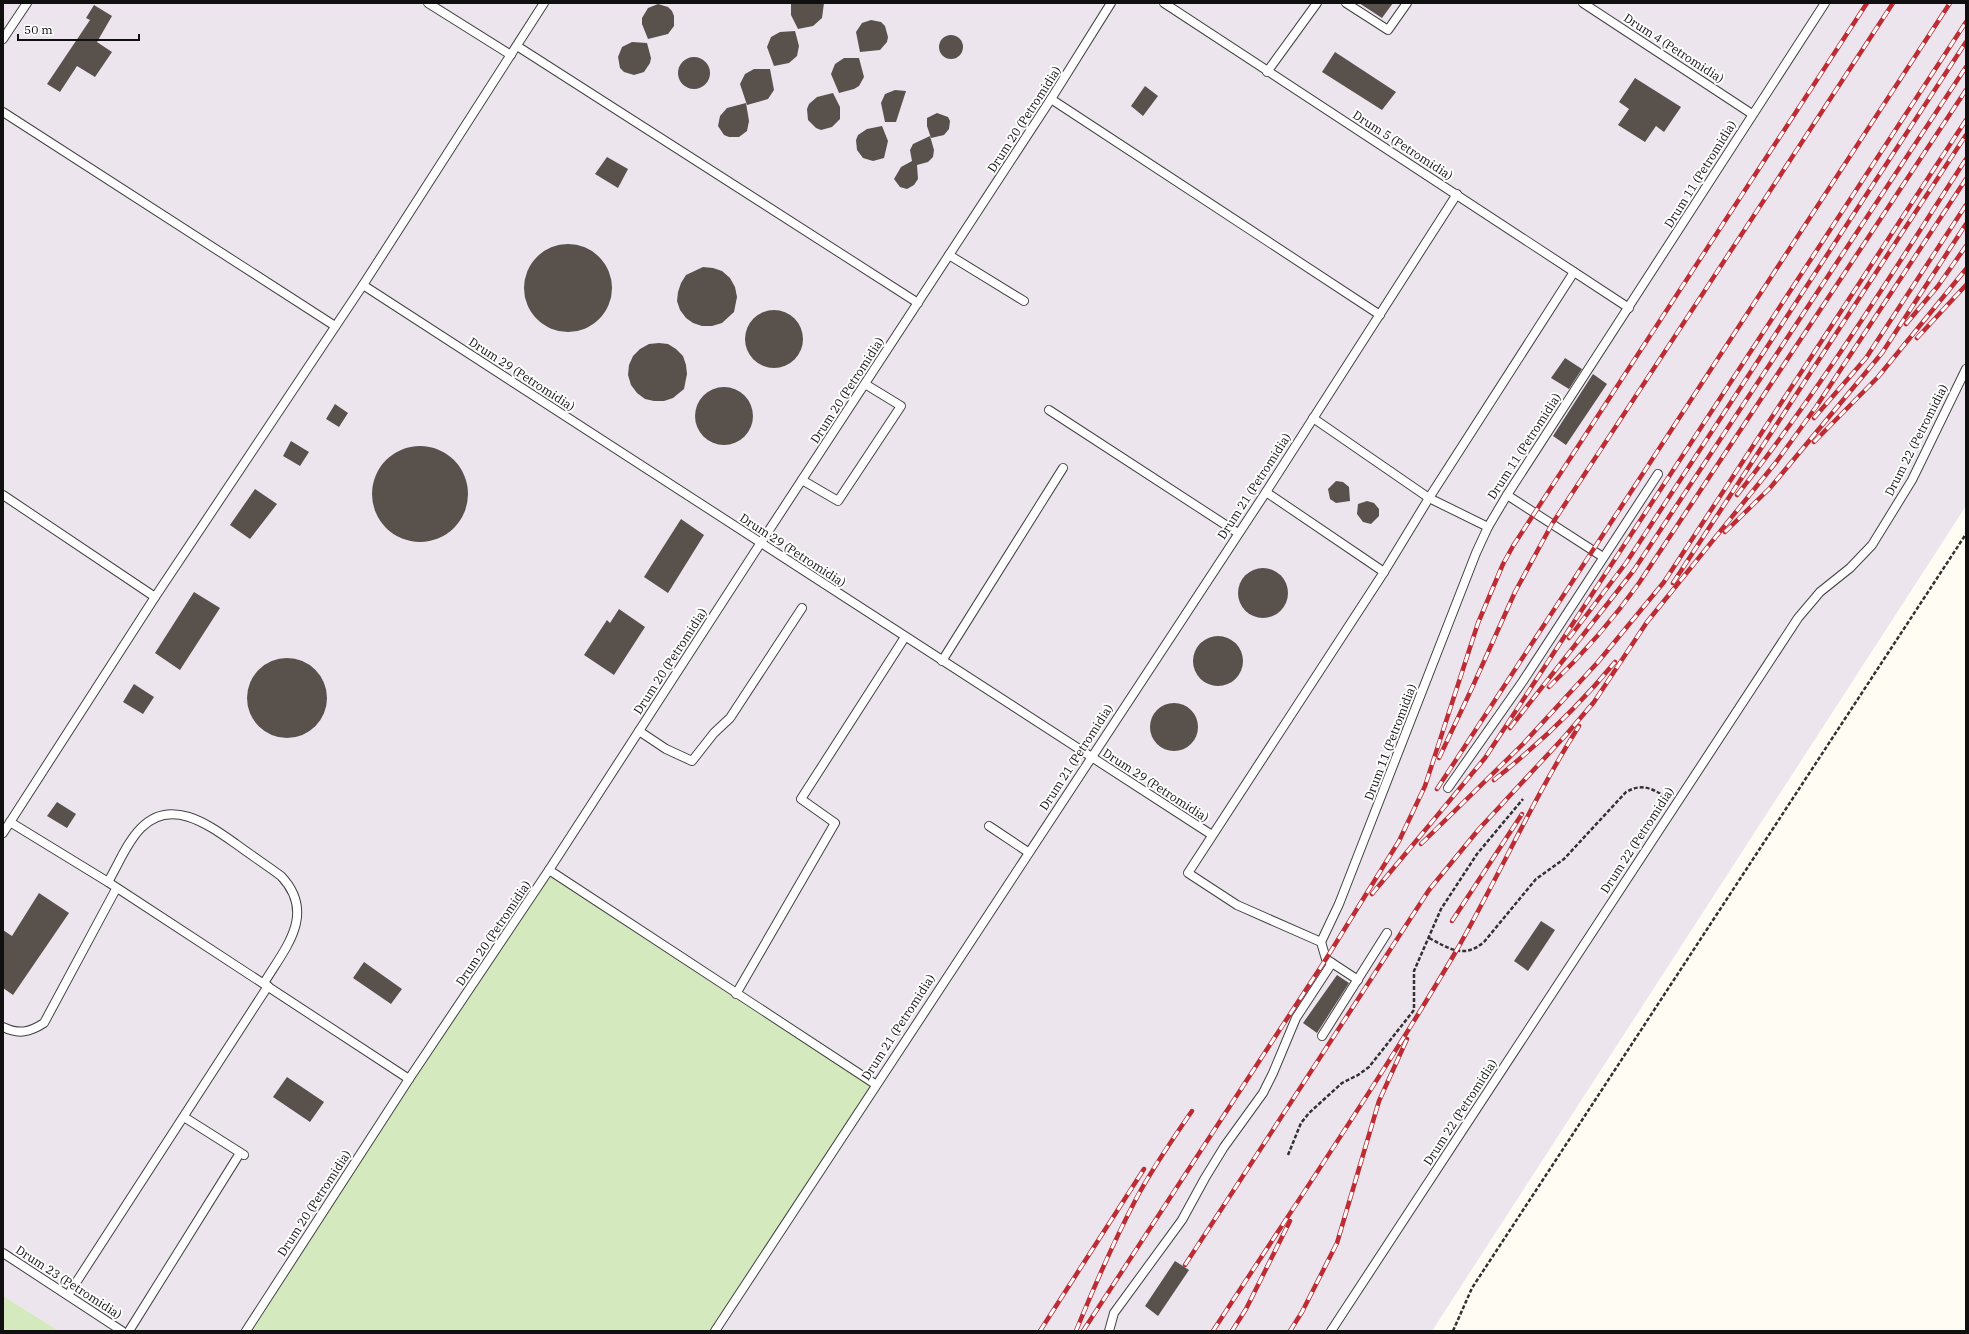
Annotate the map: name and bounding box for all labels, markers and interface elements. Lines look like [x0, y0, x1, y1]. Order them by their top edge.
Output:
street label: Drum 4 (Petromidia) [1621, 10, 1727, 86]
scale bar [18, 16, 139, 42]
text: 50 m [24, 22, 53, 37]
street label: Drum 20 (Petromidia) [984, 63, 1064, 175]
street label: Drum 5 (Petromidia) [1350, 107, 1456, 183]
street label: Drum 11 (Petromidia) [1661, 118, 1739, 230]
street label: Drum 29 (Petromidia) [466, 334, 578, 414]
street label: Drum 20 (Petromidia) [807, 334, 887, 446]
street label: Drum 22 (Petromidia) [1881, 381, 1951, 498]
street label: Drum 11 (Petromidia) [1484, 390, 1564, 502]
street label: Drum 21 (Petromidia) [1214, 430, 1294, 542]
street label: Drum 29 (Petromidia) [737, 510, 849, 590]
street label: Drum 20 (Petromidia) [630, 605, 710, 717]
street label: Drum 11 (Petromidia) [1361, 682, 1419, 802]
street label: Drum 21 (Petromidia) [1036, 701, 1116, 813]
street label: Drum 29 (Petromidia) [1100, 745, 1212, 825]
street label: Drum 22 (Petromidia) [1597, 784, 1677, 896]
street label: Drum 20 (Petromidia) [452, 878, 534, 988]
street label: Drum 21 (Petromidia) [858, 971, 938, 1083]
street label: Drum 22 (Petromidia) [1420, 1056, 1500, 1168]
street label: Drum 20 (Petromidia) [274, 1147, 354, 1259]
street label: Drum 23 (Petromidia) [13, 1242, 125, 1322]

